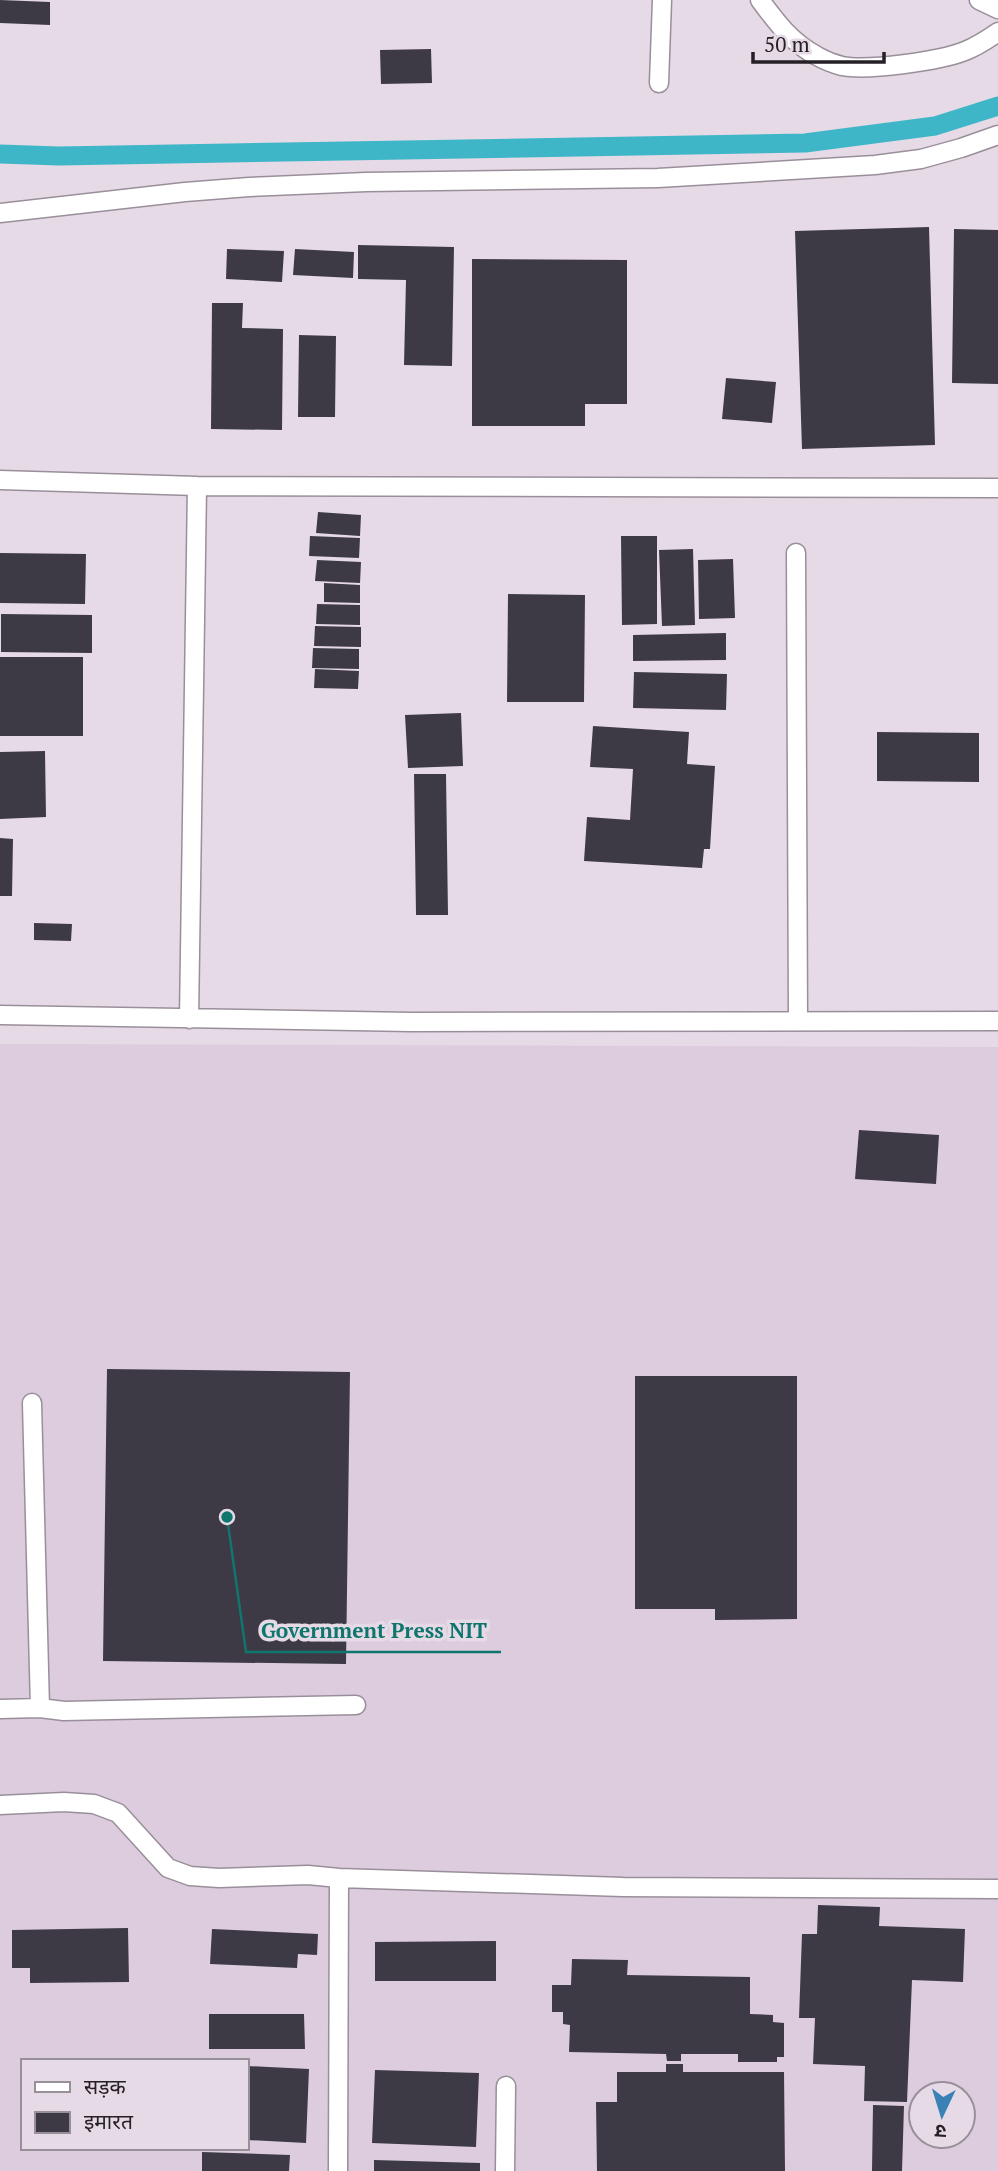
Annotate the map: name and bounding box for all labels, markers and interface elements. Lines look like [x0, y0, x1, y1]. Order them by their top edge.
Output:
scale bar [753, 21, 884, 65]
text: 50 m [764, 30, 810, 58]
callout: Government Press NIT [246, 1610, 501, 1652]
text: Government Press NIT [261, 1616, 487, 1644]
legend [21, 2059, 248, 2150]
text: सड़क [84, 2072, 126, 2100]
north arrow [907, 2080, 977, 2150]
text: इमारत [84, 2107, 134, 2135]
text: उ [933, 2120, 947, 2145]

